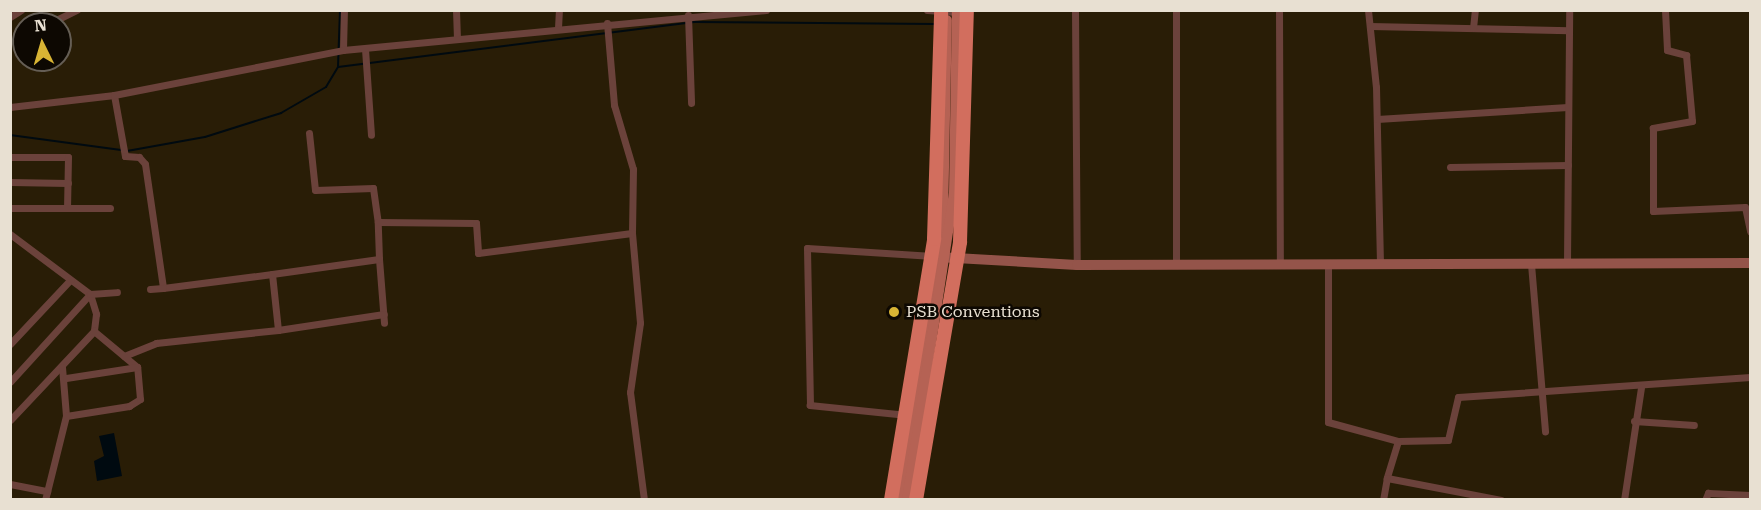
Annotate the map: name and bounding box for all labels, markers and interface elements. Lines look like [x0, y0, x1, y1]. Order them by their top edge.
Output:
north arrow [12, 12, 72, 72]
text: N [34, 16, 48, 36]
place label: PSB Conventions [906, 302, 1040, 322]
marker: PSB Conventions [887, 305, 901, 319]

